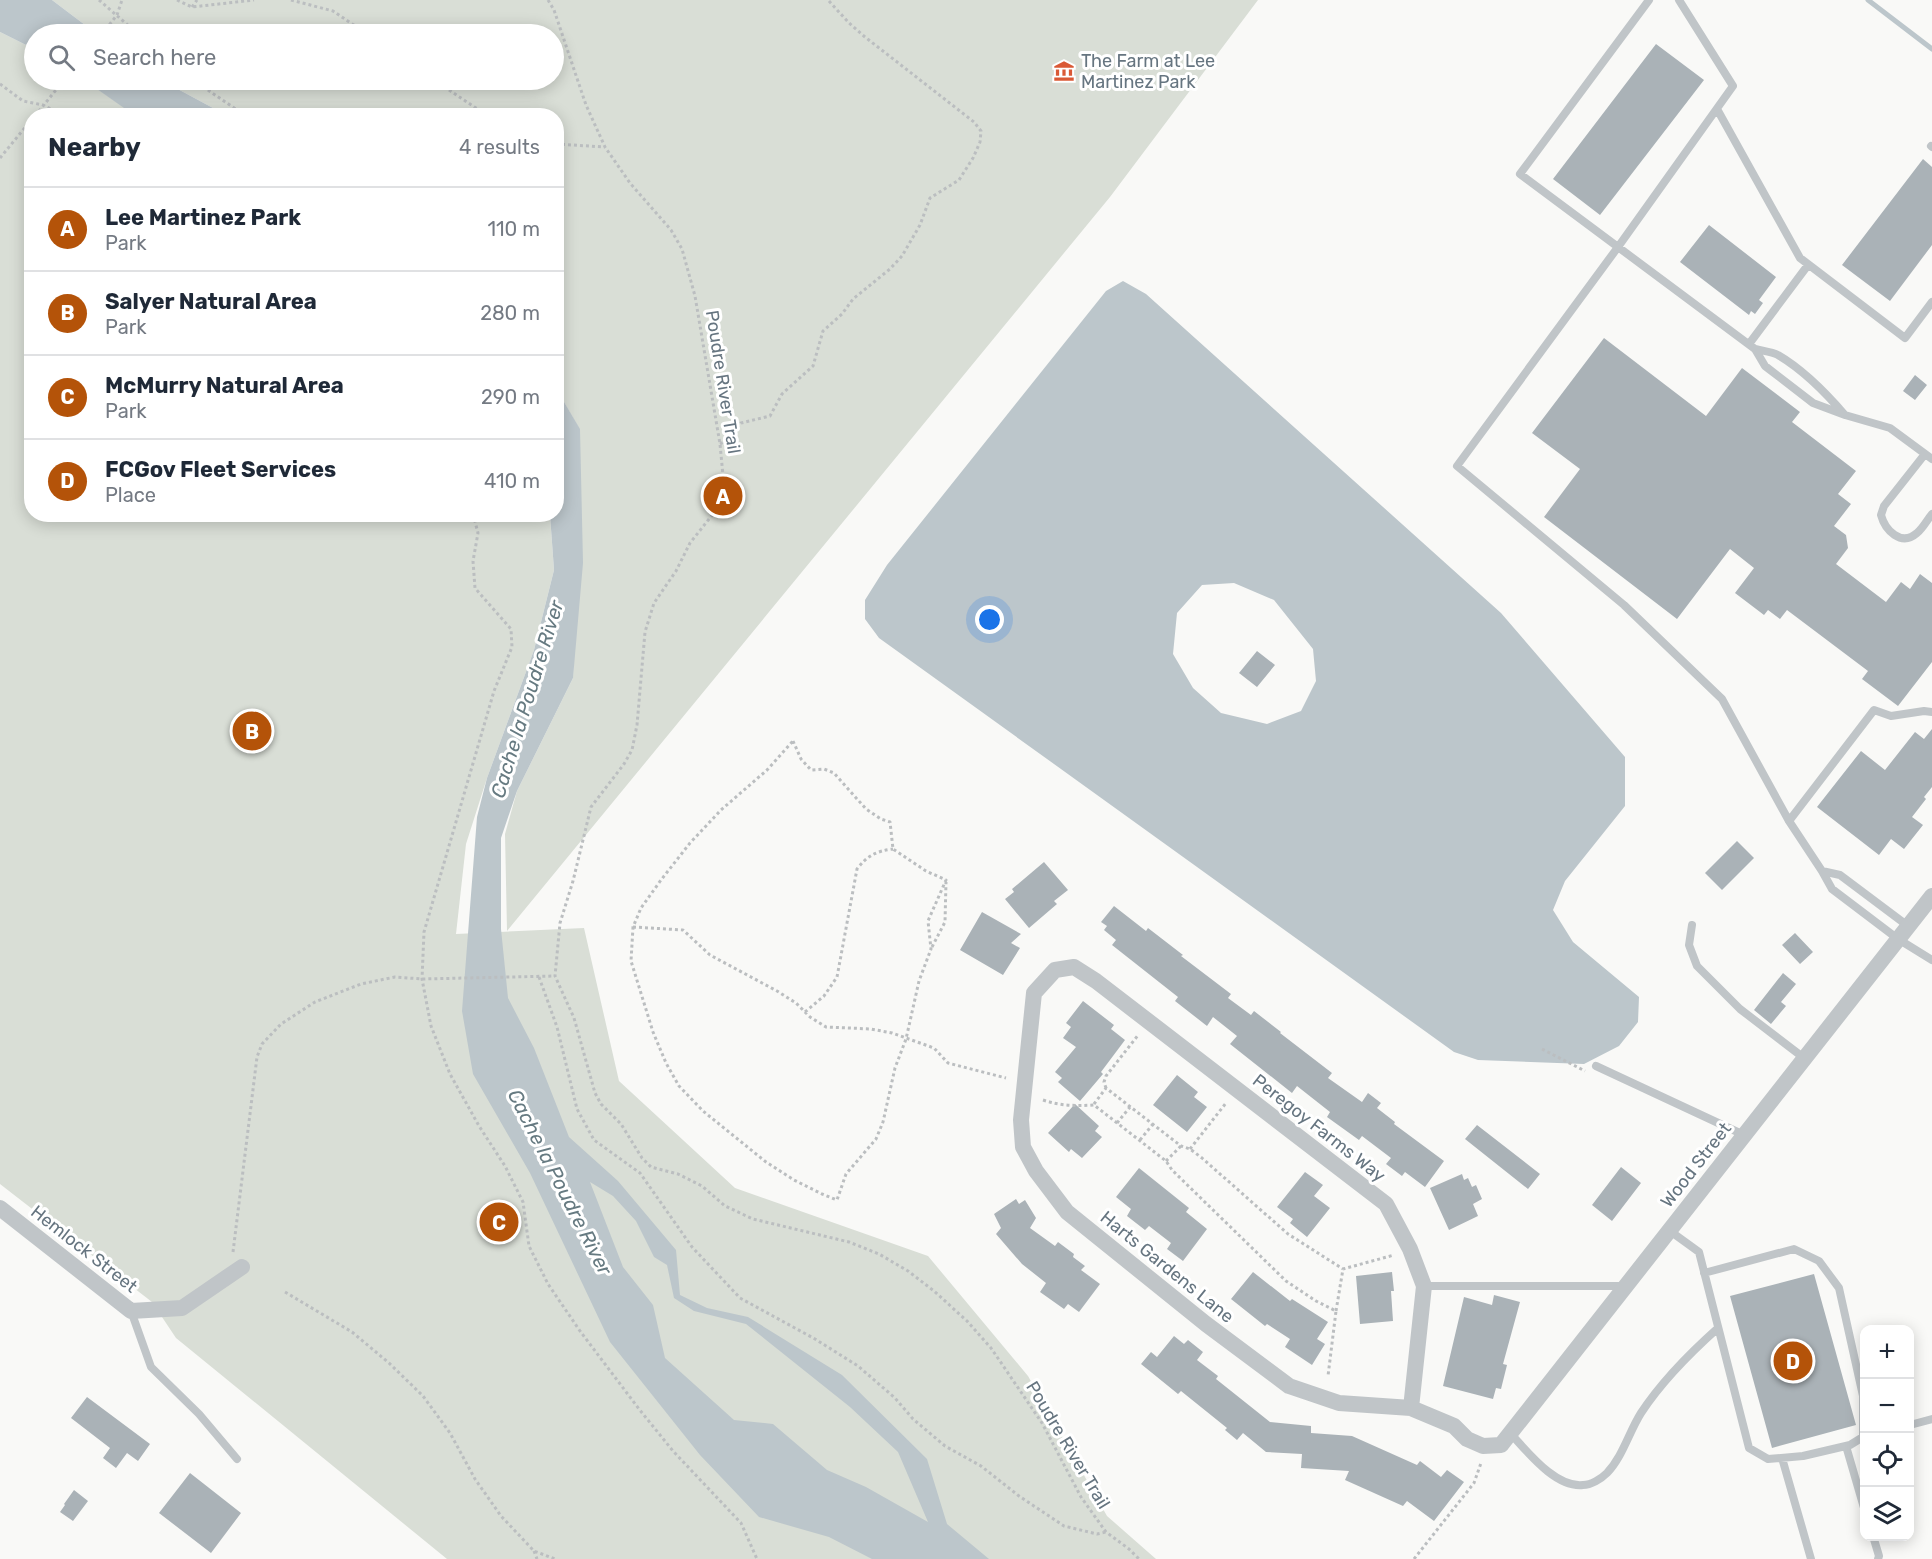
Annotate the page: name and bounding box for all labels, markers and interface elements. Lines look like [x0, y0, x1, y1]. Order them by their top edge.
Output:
search box [24, 24, 564, 90]
icon: search [45, 41, 78, 74]
text: Search here [93, 44, 216, 71]
place label: The Farm at Lee Martinez Park [1081, 50, 1215, 93]
museum icon: The Farm at Lee Martinez Park [1052, 59, 1076, 83]
text: Nearby [48, 132, 141, 163]
text: 4 results [459, 135, 540, 159]
text: Lee Martinez Park [105, 204, 301, 231]
text: A [60, 217, 75, 241]
text: 110 m [488, 217, 540, 241]
text: Park [105, 231, 147, 255]
text: Salyer Natural Area [105, 288, 317, 315]
text: B [60, 301, 75, 325]
text: 280 m [480, 301, 540, 325]
street label: Poudre River Trail [701, 309, 745, 455]
text: Park [105, 315, 147, 339]
text: McMurry Natural Area [105, 372, 344, 399]
text: C [60, 385, 75, 409]
text: 290 m [481, 385, 540, 409]
text: Park [105, 399, 147, 423]
text: FCGov Fleet Services [105, 456, 336, 483]
text: D [60, 469, 75, 493]
text: 410 m [484, 469, 540, 493]
pin: A [704, 474, 742, 518]
text: Place [105, 483, 156, 507]
water label: Cache la Poudre River [486, 596, 569, 801]
your location [975, 605, 1004, 634]
pin: B [232, 708, 272, 754]
street label: Peregoy Farms Way [1248, 1069, 1390, 1187]
water label: Cache la Poudre River [503, 1085, 618, 1280]
street label: Wood Street [1656, 1118, 1736, 1212]
pin: C [480, 1200, 518, 1244]
street label: Hemlock Street [26, 1201, 142, 1297]
street label: Harts Gardens Lane [1096, 1206, 1238, 1328]
map controls [1860, 1325, 1914, 1541]
button: + [1860, 1325, 1914, 1379]
pin: D [1774, 1338, 1812, 1384]
street label: Poudre River Trail [1021, 1377, 1115, 1513]
button: − [1860, 1379, 1914, 1433]
button: locate [1860, 1433, 1914, 1487]
button: layers [1860, 1487, 1914, 1541]

